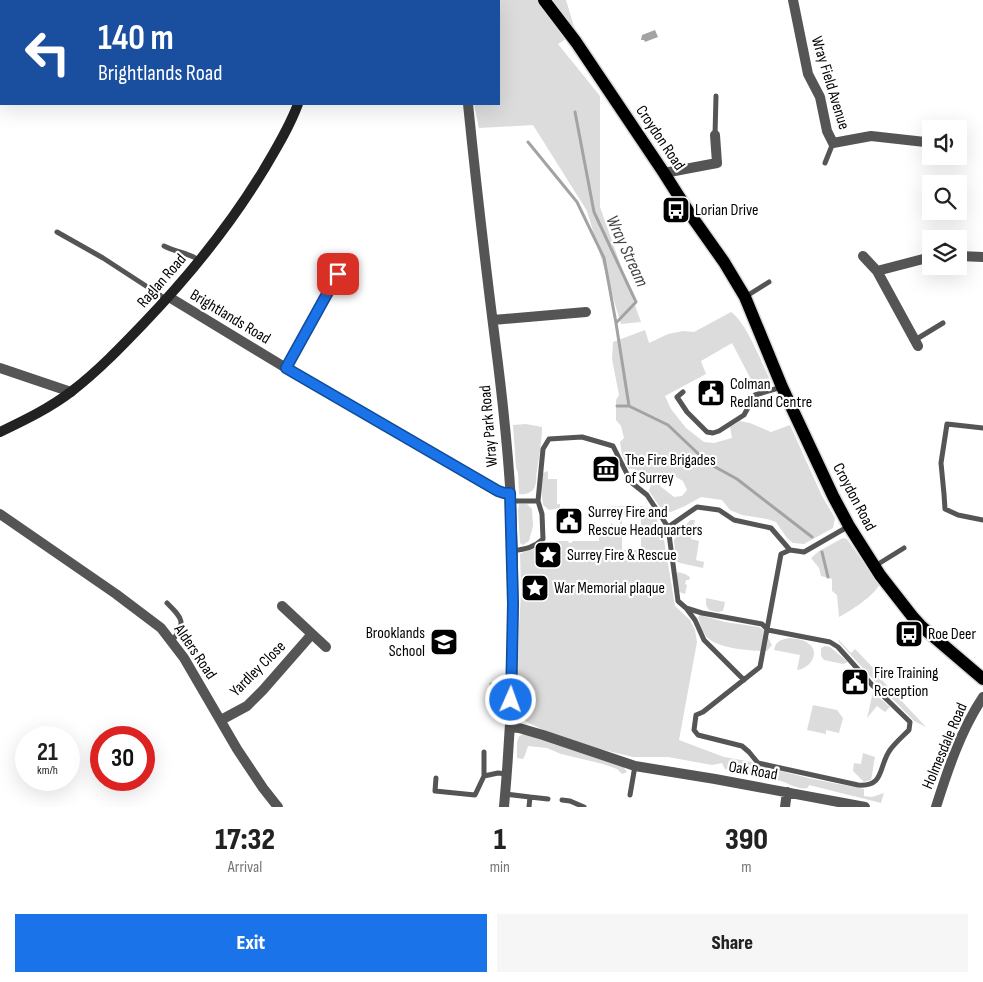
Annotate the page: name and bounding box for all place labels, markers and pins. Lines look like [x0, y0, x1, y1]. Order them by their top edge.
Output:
bus stop icon: Lorian Drive [661, 195, 691, 225]
place label: Lorian Drive [695, 201, 758, 220]
pin [317, 253, 359, 295]
place label: Colman Redland Centre [730, 375, 812, 412]
public building icon: Colman Redland Centre [696, 378, 726, 408]
place label: The Fire Brigades of Surrey [625, 451, 716, 488]
museum icon: The Fire Brigades of Surrey [591, 454, 621, 484]
place label: Surrey Fire and Rescue Headquarters [588, 503, 703, 540]
public building icon: Surrey Fire and Rescue Headquarters [554, 506, 584, 536]
place icon: Surrey Fire & Rescue [533, 540, 563, 570]
place label: Surrey Fire & Rescue [567, 546, 677, 565]
place icon: War Memorial plaque [520, 573, 550, 603]
place label: War Memorial plaque [554, 579, 665, 598]
bus stop icon: Roe Deer [894, 619, 924, 649]
place label: Brooklands School [366, 624, 425, 661]
place label: Roe Deer [928, 625, 977, 644]
school or university icon: Brooklands School [429, 627, 459, 657]
place label: Fire Training Reception [874, 664, 938, 701]
public building icon: Fire Training Reception [840, 667, 870, 697]

